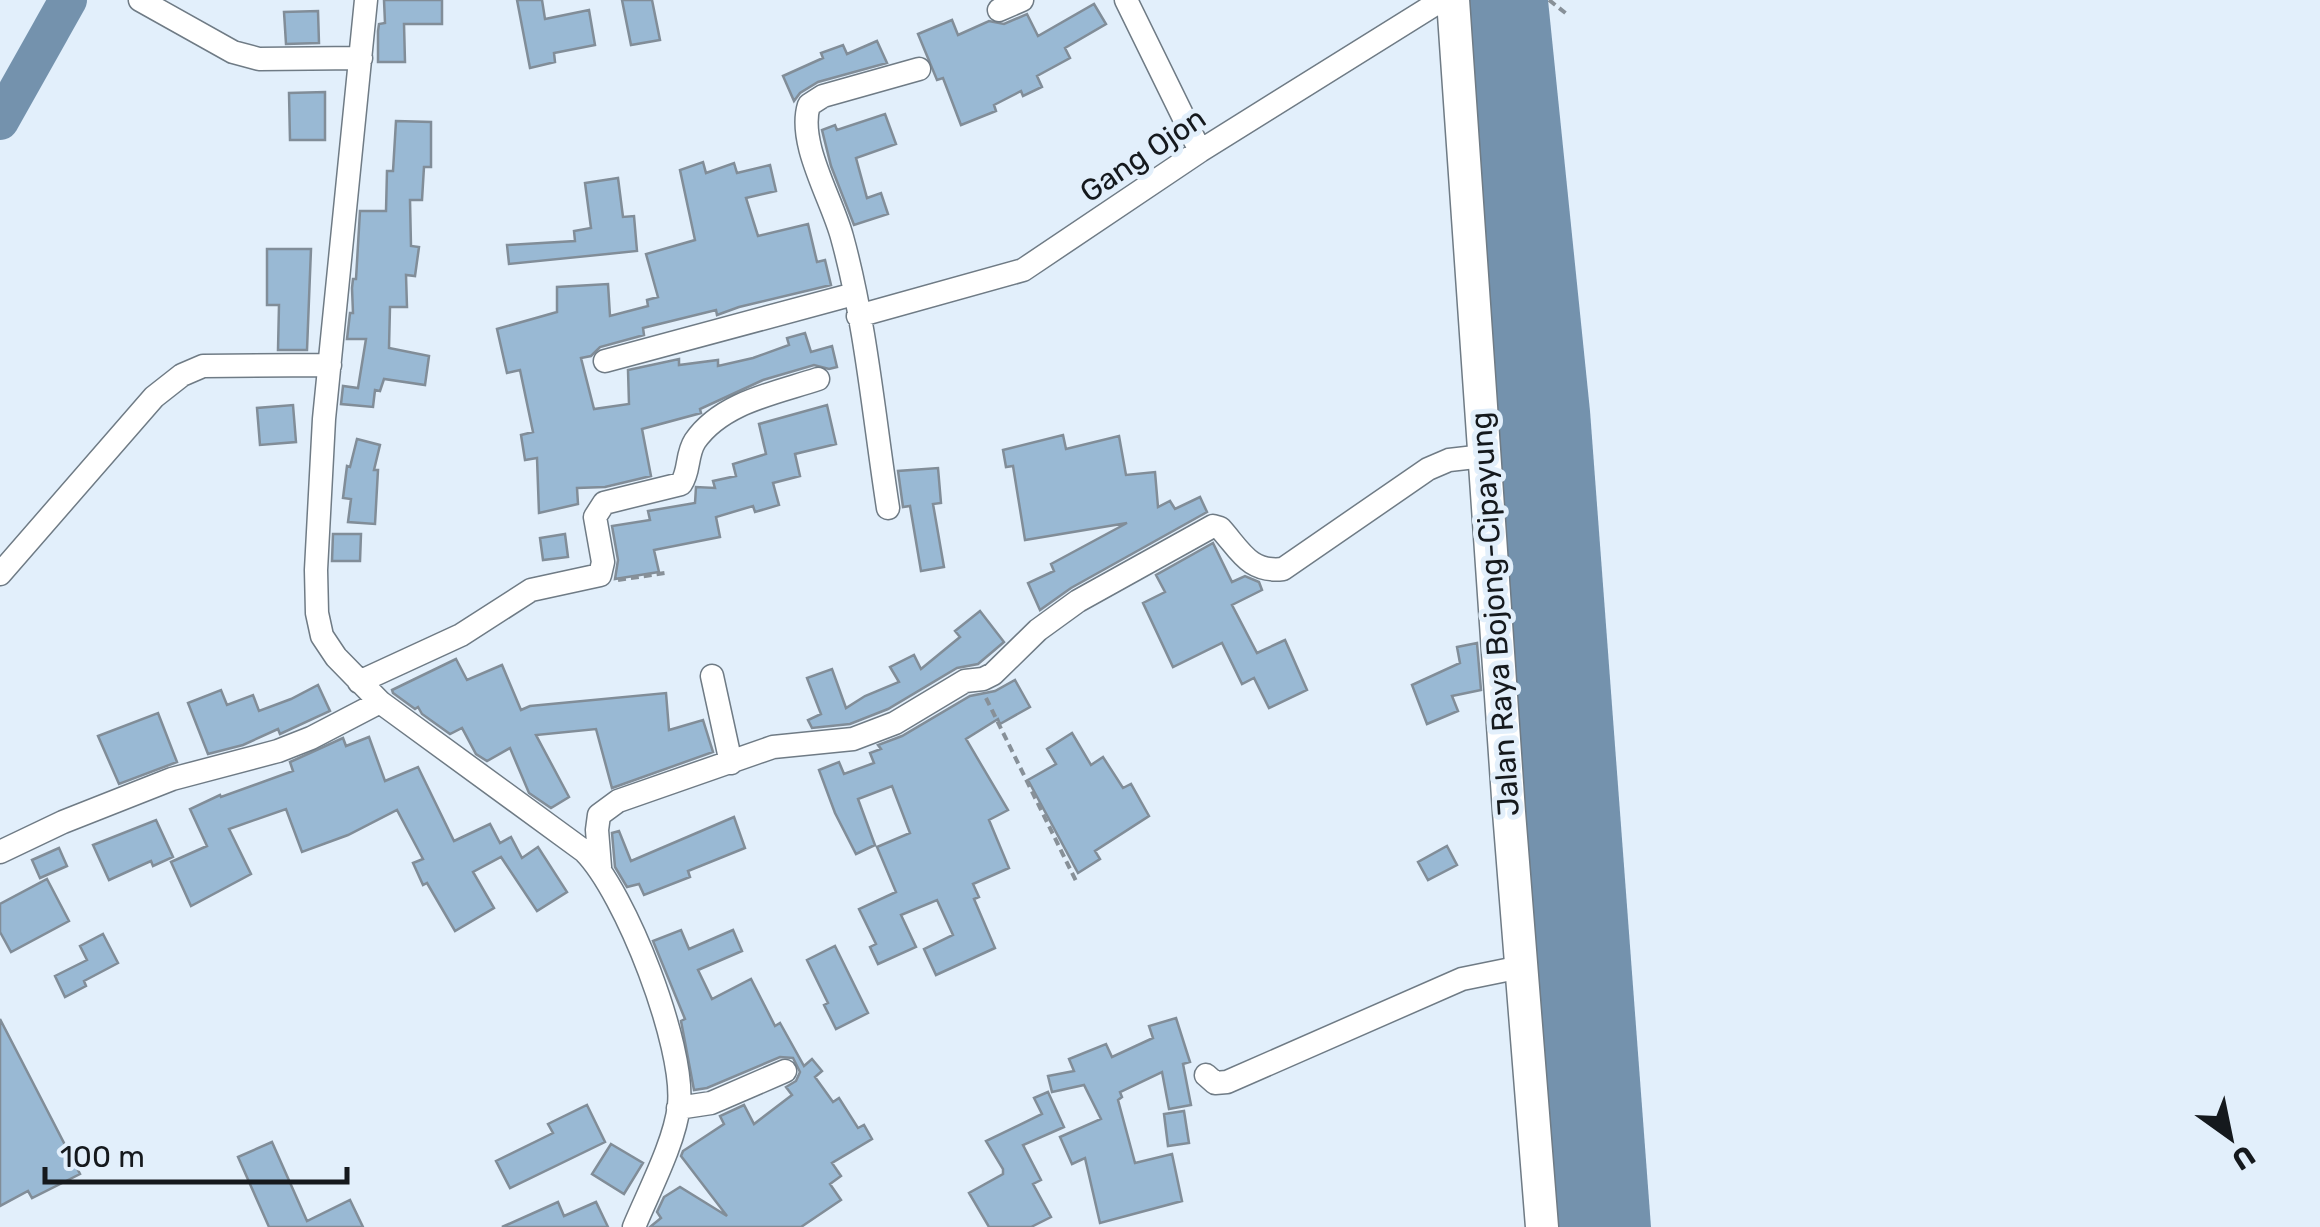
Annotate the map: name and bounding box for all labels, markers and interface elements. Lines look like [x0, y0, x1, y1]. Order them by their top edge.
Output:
street label: Gang Ojon [1073, 100, 1213, 210]
street label: Jalan Raya Bojong-Cipayung [1463, 411, 1527, 817]
north arrow [2180, 1087, 2280, 1187]
scale bar [45, 1122, 348, 1184]
text: U [2226, 1138, 2261, 1177]
text: 100 m [60, 1139, 145, 1175]

